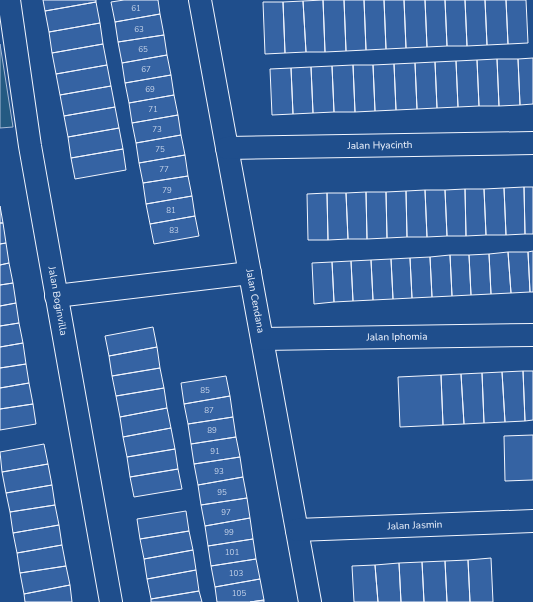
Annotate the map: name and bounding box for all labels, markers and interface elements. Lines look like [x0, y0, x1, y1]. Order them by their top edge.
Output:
house number: 61 [131, 3, 141, 14]
house number: 63 [134, 24, 144, 35]
house number: 65 [138, 44, 148, 55]
house number: 67 [141, 64, 151, 75]
house number: 69 [145, 84, 155, 95]
house number: 71 [148, 104, 158, 115]
house number: 73 [152, 124, 162, 135]
street label: Jalan Hyacinth [346, 138, 413, 153]
house number: 75 [155, 144, 165, 155]
house number: 77 [159, 164, 169, 175]
house number: 79 [162, 185, 172, 196]
house number: 81 [166, 205, 176, 216]
house number: 83 [169, 225, 179, 236]
street label: Jalan Boginvilla [44, 264, 71, 337]
street label: Jalan Cendana [242, 267, 268, 334]
street label: Jalan Iphomia [365, 330, 428, 344]
house number: 85 [200, 385, 210, 396]
house number: 87 [204, 405, 214, 416]
house number: 89 [207, 425, 217, 436]
house number: 91 [210, 446, 220, 457]
house number: 93 [214, 466, 224, 477]
house number: 95 [217, 487, 227, 498]
house number: 97 [221, 507, 231, 518]
street label: Jalan Jasmin [386, 517, 443, 534]
house number: 99 [224, 527, 234, 538]
house number: 101 [225, 547, 239, 558]
house number: 103 [229, 568, 243, 579]
house number: 105 [232, 588, 246, 599]

